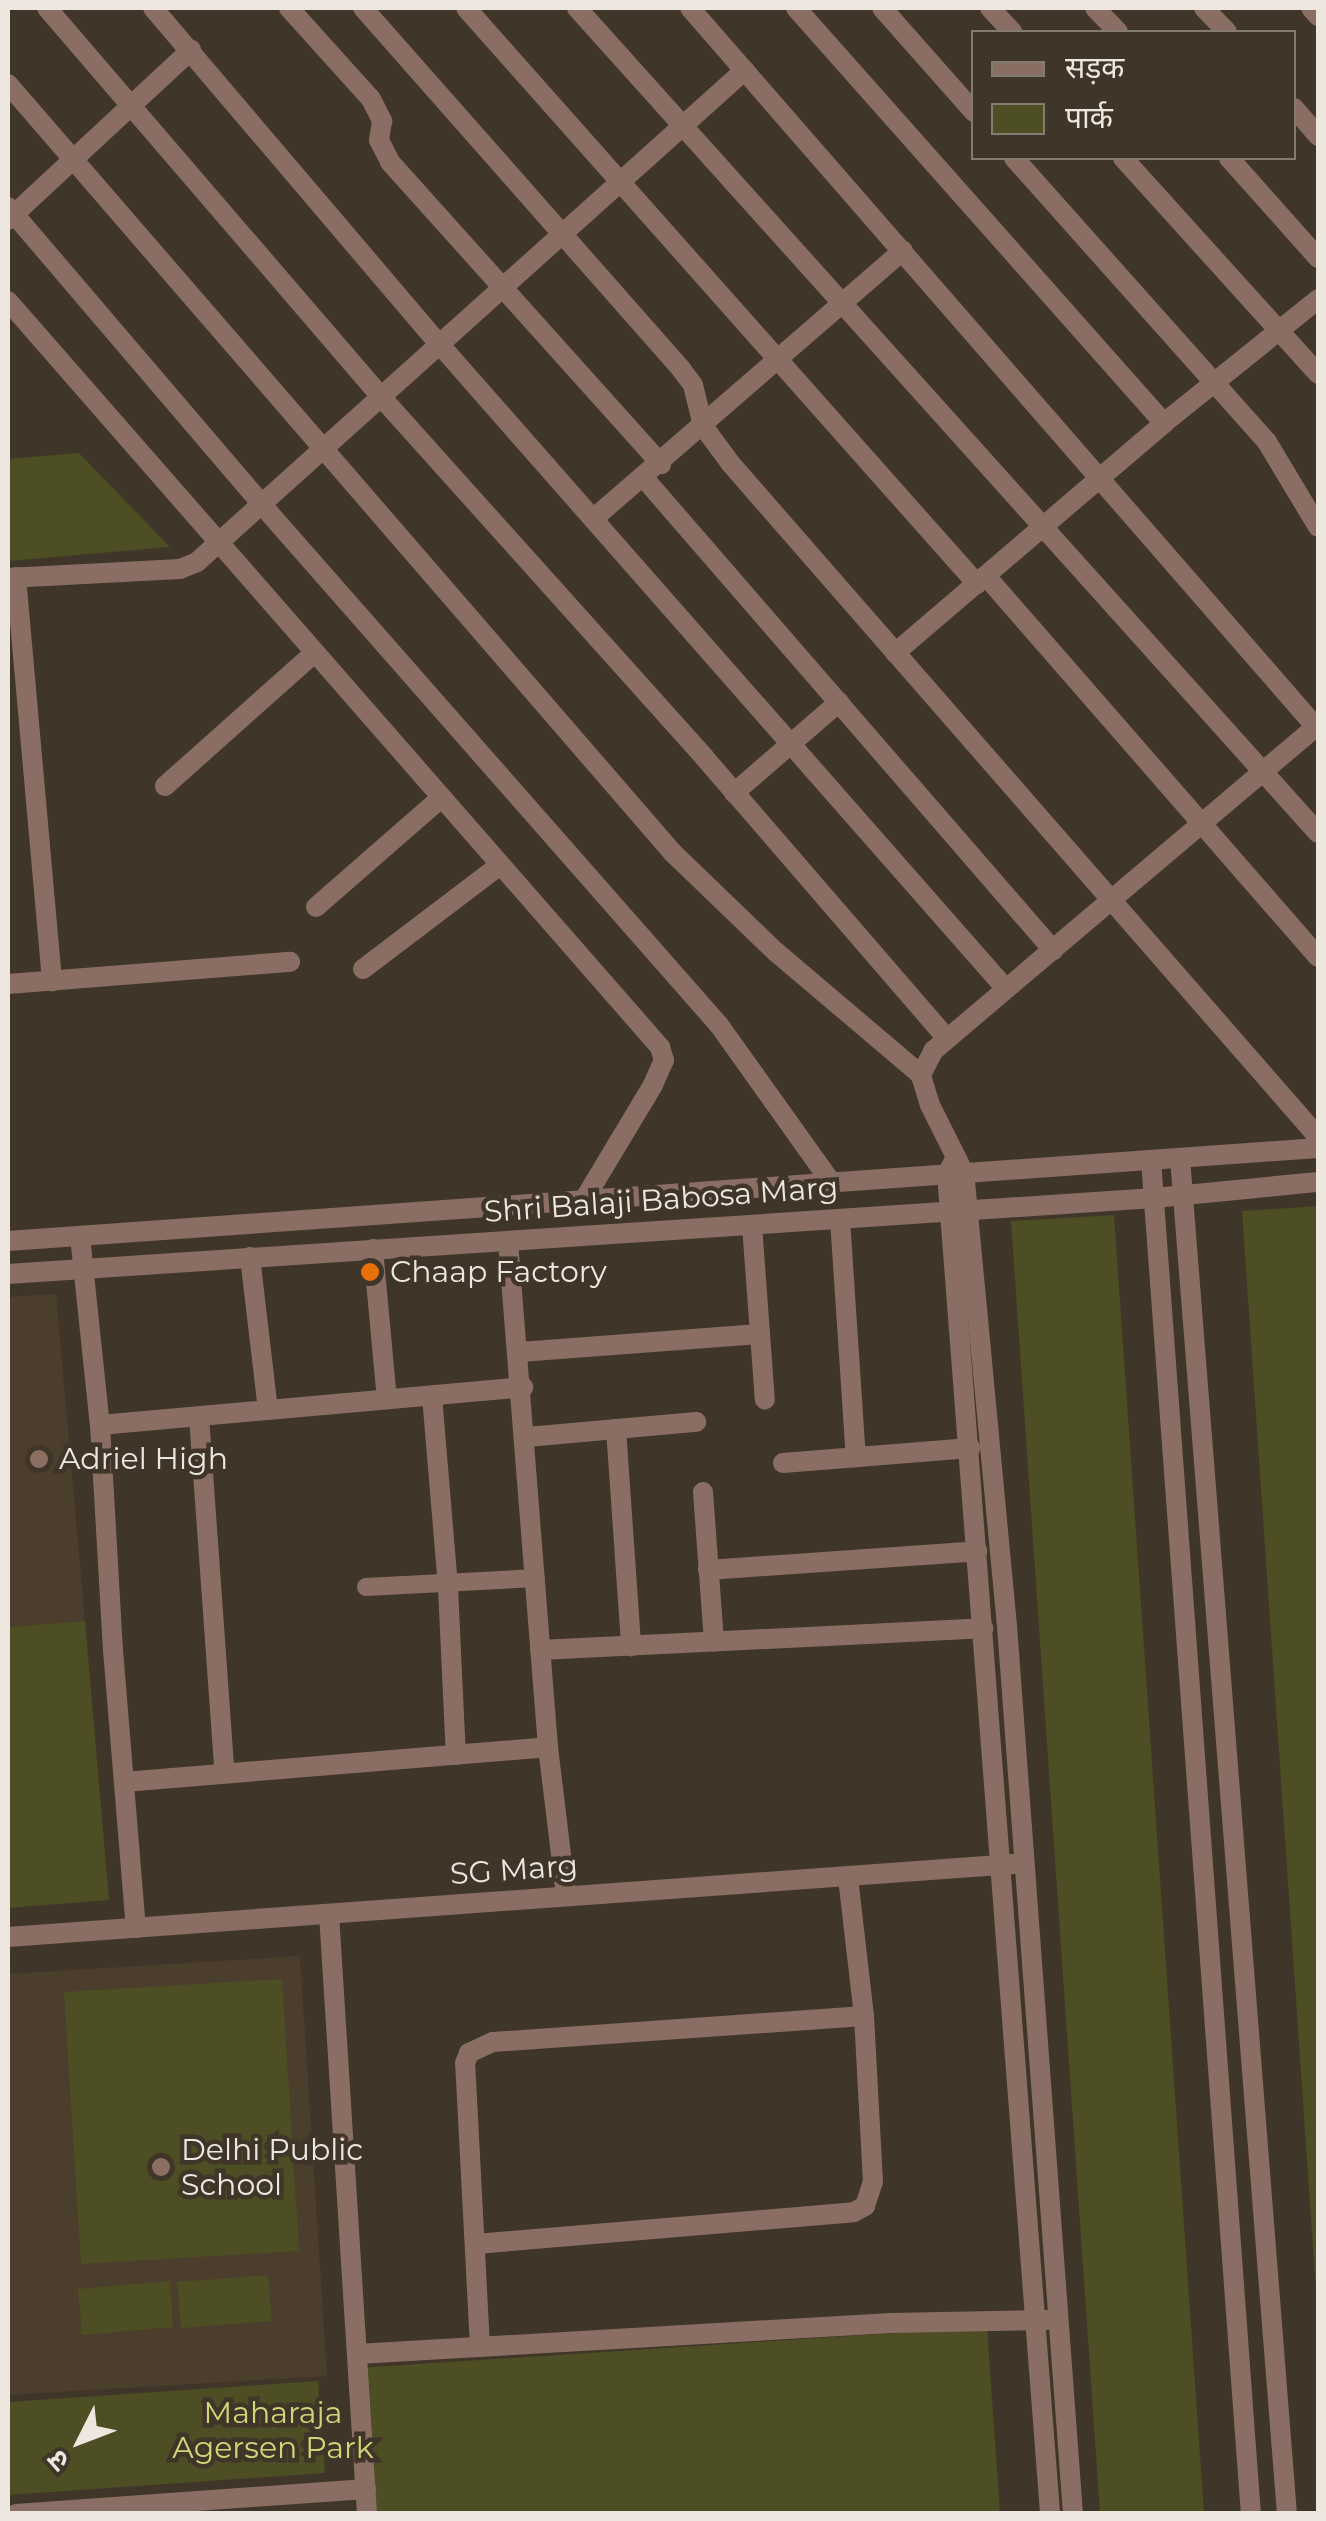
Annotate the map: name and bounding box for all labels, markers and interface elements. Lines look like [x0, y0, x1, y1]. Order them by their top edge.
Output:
legend [971, 30, 1296, 160]
text: सड़क [1065, 49, 1124, 86]
text: पार्क [1065, 99, 1113, 136]
street label: Shri Balaji Babosa Marg [483, 1170, 839, 1230]
place label: Chaap Factory [390, 1254, 607, 1290]
marker: Chaap Factory [359, 1261, 381, 1283]
place label: Adriel High [59, 1441, 228, 1477]
marker: Adriel High [28, 1448, 50, 1470]
street label: SG Marg [449, 1848, 579, 1892]
place label: Delhi Public School [181, 2132, 363, 2202]
marker: Delhi Public School [150, 2156, 172, 2178]
north arrow [30, 2391, 130, 2491]
park label: Maharaja Agersen Park [172, 2395, 374, 2466]
text: उ [40, 2444, 76, 2479]

